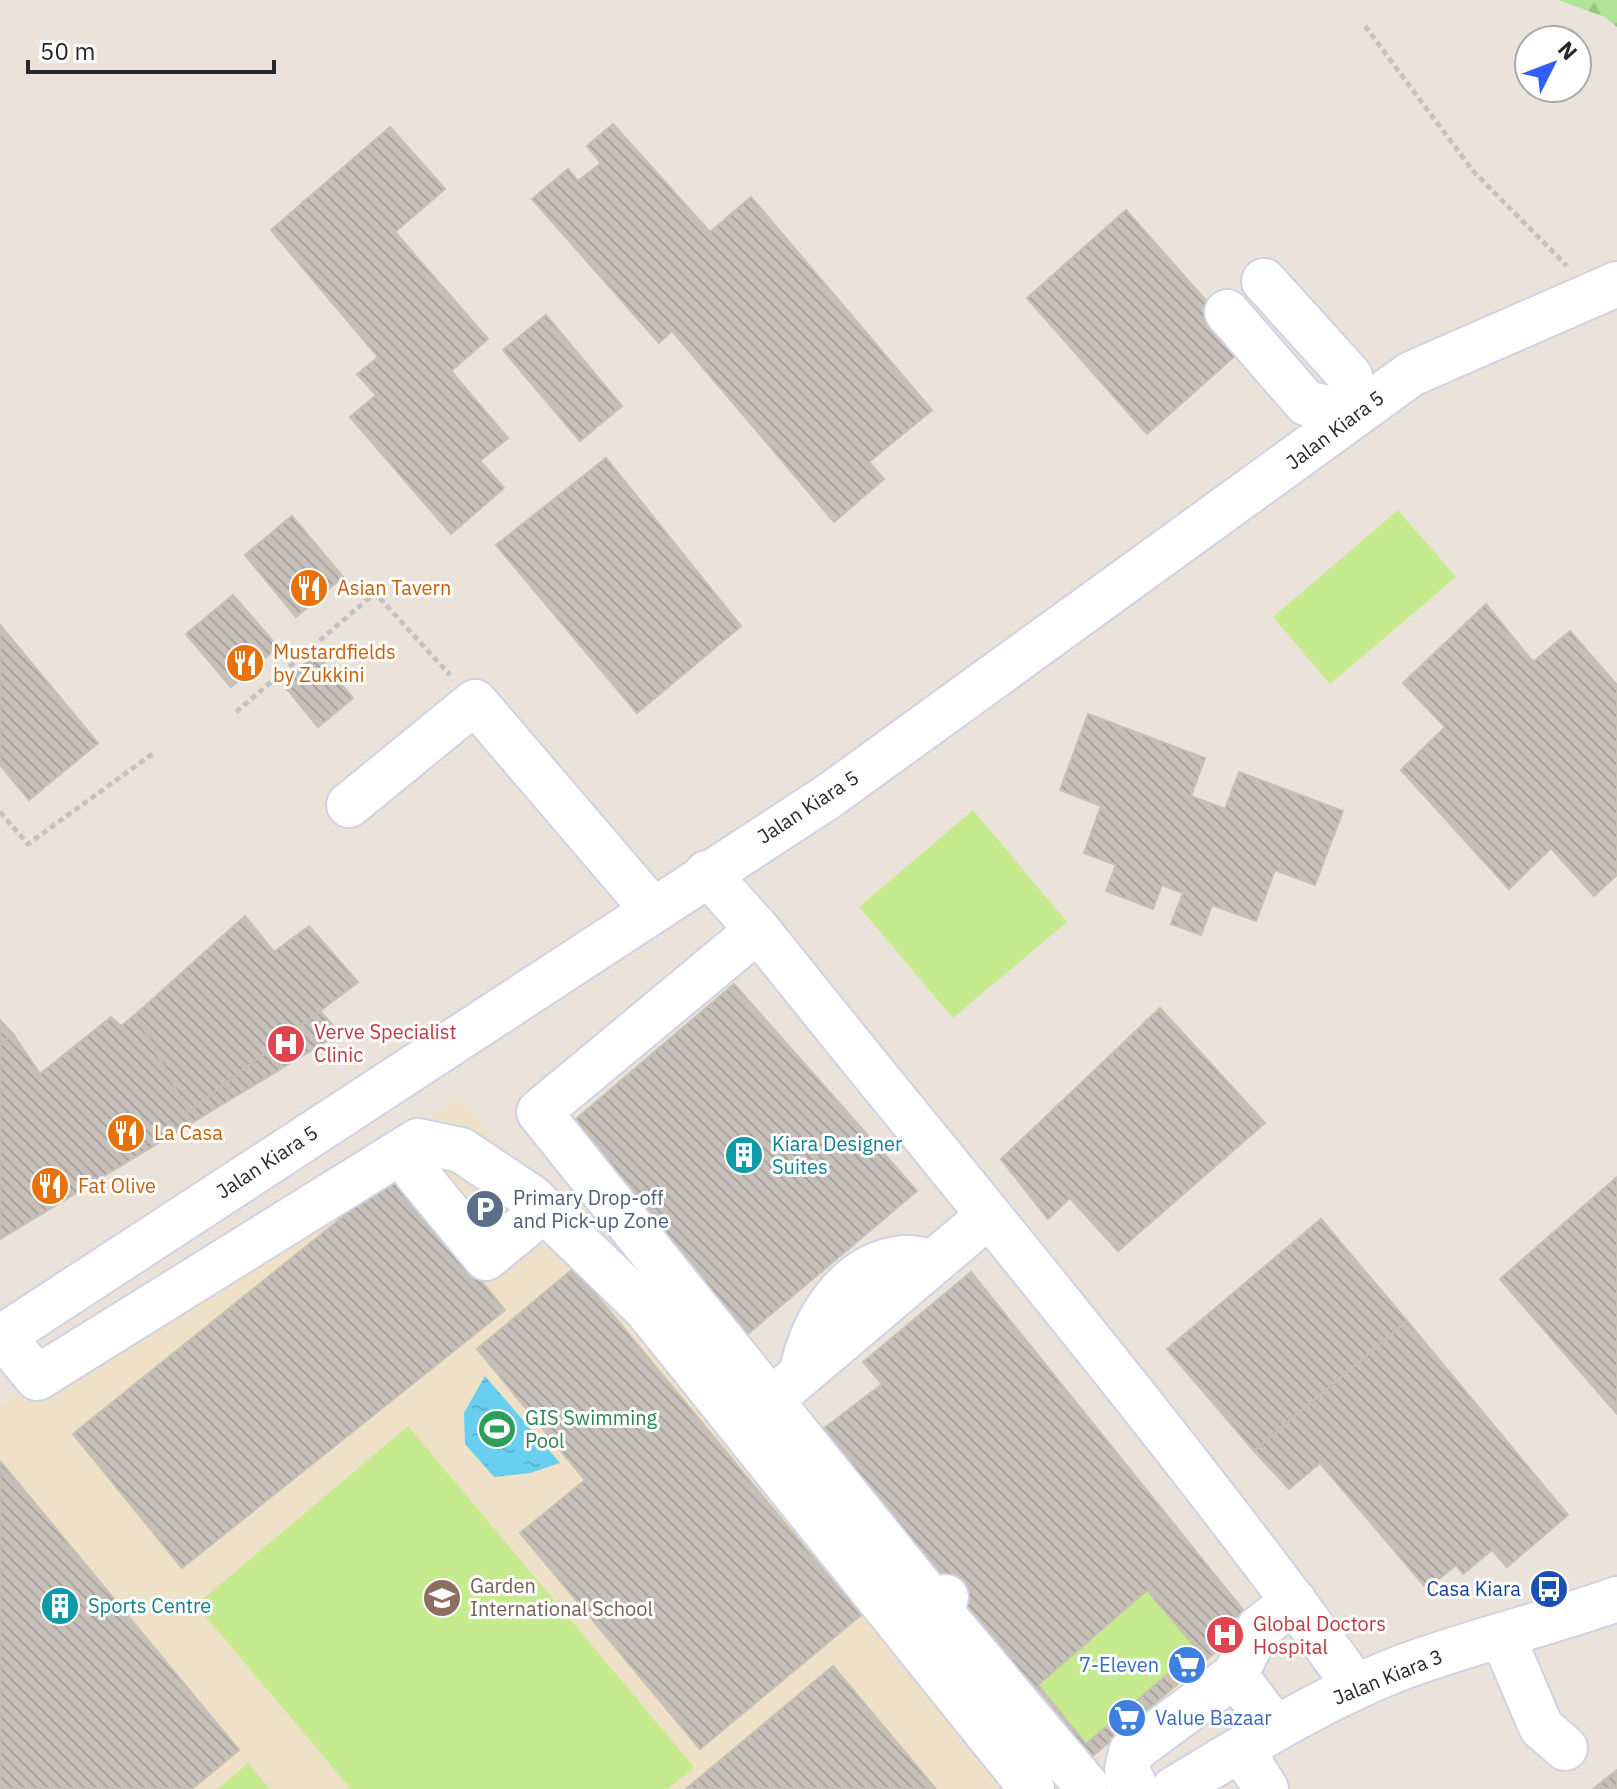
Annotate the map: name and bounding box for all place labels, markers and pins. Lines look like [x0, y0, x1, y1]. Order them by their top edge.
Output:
restaurant icon: Asian Tavern [288, 567, 330, 609]
place label: Asian Tavern [337, 574, 451, 601]
place label: Mustardfields by Zukkini [273, 638, 396, 688]
restaurant icon: Mustardfields by Zukkini [224, 642, 266, 684]
place label: Verve Specialist Clinic [314, 1018, 456, 1068]
hospital icon: Verve Specialist Clinic [265, 1023, 307, 1065]
restaurant icon: La Casa [105, 1112, 147, 1154]
place label: La Casa [154, 1119, 223, 1146]
place label: Kiara Designer Suites [772, 1130, 902, 1180]
building icon: Kiara Designer Suites [723, 1134, 765, 1176]
restaurant icon: Fat Olive [29, 1165, 71, 1207]
place label: Fat Olive [78, 1172, 156, 1199]
place label: Primary Drop-off and Pick-up Zone [513, 1184, 669, 1234]
parking icon: Primary Drop-off and Pick-up Zone [464, 1188, 506, 1230]
place label: GIS Swimming Pool [525, 1404, 657, 1454]
sports icon: GIS Swimming Pool [476, 1408, 518, 1450]
bus stop icon: Casa Kiara [1528, 1568, 1570, 1610]
place label: Garden International School [470, 1572, 653, 1622]
place label: Casa Kiara [1426, 1575, 1521, 1602]
school or university icon: Garden International School [421, 1577, 463, 1619]
building icon: Sports Centre [39, 1585, 81, 1627]
place label: Sports Centre [88, 1592, 211, 1619]
place label: Global Doctors Hospital [1253, 1610, 1386, 1660]
hospital icon: Global Doctors Hospital [1204, 1614, 1246, 1656]
supermarket icon: 7-Eleven [1166, 1644, 1208, 1686]
place label: 7-Eleven [1079, 1651, 1159, 1678]
supermarket icon: Value Bazaar [1106, 1697, 1148, 1739]
place label: Value Bazaar [1155, 1704, 1271, 1731]

